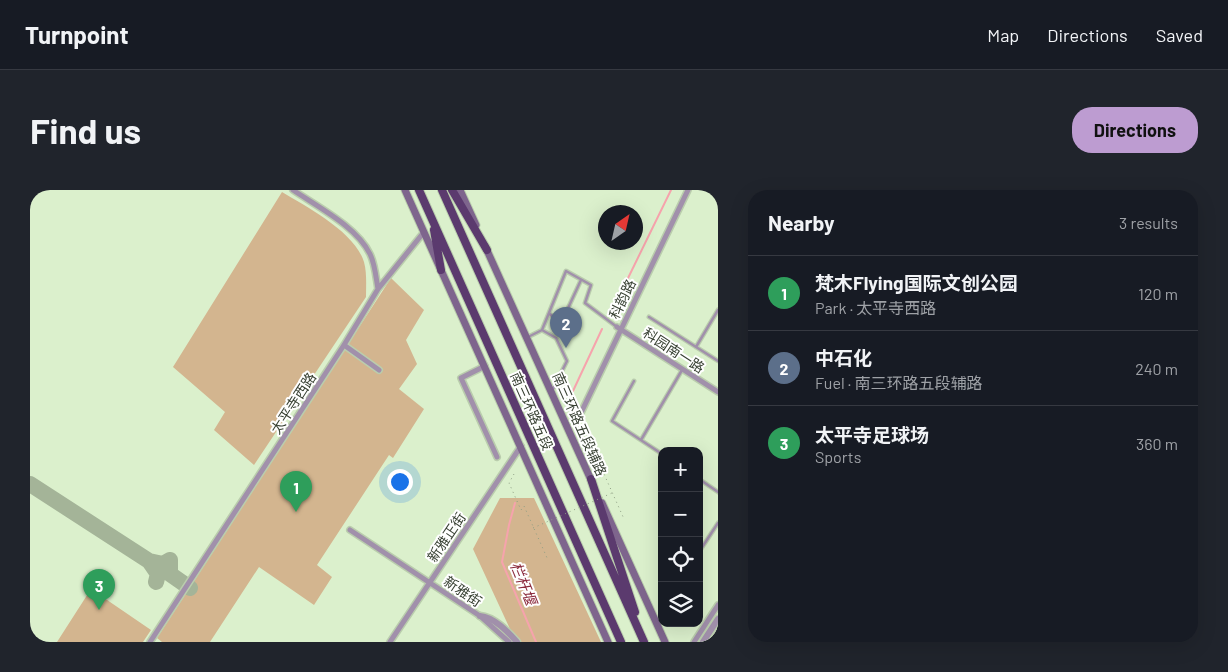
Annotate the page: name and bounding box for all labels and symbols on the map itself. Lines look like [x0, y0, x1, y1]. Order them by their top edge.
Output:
north arrow [598, 205, 643, 250]
street label: 科韵路 [605, 276, 639, 322]
pin: 2 [550, 307, 582, 348]
street label: 科园南一路 [640, 324, 708, 376]
street label: 太平寺西路 [267, 369, 319, 437]
street label: 南三环路五段 [507, 369, 557, 453]
street label: 南三环路五段辅路 [549, 369, 611, 479]
your location [387, 469, 413, 495]
pin: 1 [280, 471, 312, 512]
street label: 新雅正街 [423, 509, 469, 565]
water label: 栏杆堰 [507, 559, 542, 610]
pin: 3 [83, 569, 115, 610]
street label: 新雅街 [441, 572, 485, 610]

